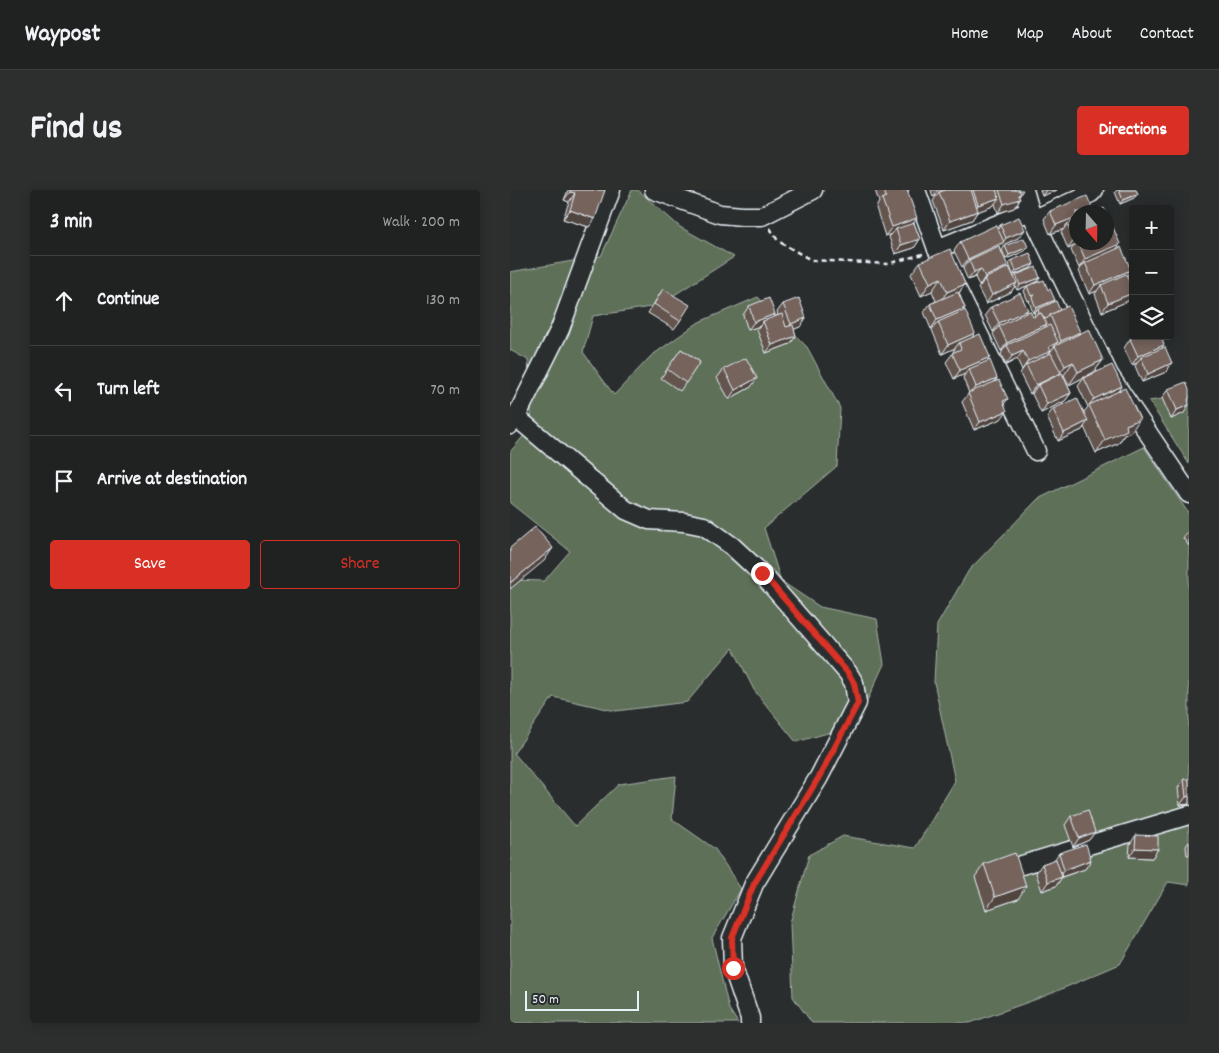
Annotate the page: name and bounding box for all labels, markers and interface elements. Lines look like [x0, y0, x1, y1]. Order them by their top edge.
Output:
text: Waypost [25, 18, 100, 52]
text: Home [951, 22, 988, 47]
text: Map [1016, 22, 1044, 47]
text: About [1072, 22, 1112, 47]
text: Contact [1140, 22, 1194, 47]
text: Find us [30, 105, 122, 155]
button: Directions [1077, 106, 1189, 155]
north arrow [1069, 205, 1114, 250]
map controls [1129, 205, 1174, 340]
button: + [1129, 205, 1174, 250]
text: 3 min [50, 208, 92, 238]
text: Walk · 200 m [383, 211, 460, 234]
button: − [1129, 250, 1174, 295]
icon: ahead [50, 287, 78, 315]
text: Continue [97, 287, 159, 314]
text: 130 m [426, 289, 460, 312]
button: layers [1129, 295, 1174, 340]
icon: left [50, 377, 78, 405]
text: Turn left [97, 377, 160, 404]
text: 70 m [430, 379, 460, 402]
icon: arrive [50, 467, 78, 495]
text: Arrive at destination [97, 467, 247, 494]
button: Save [50, 540, 250, 589]
button: Share [260, 540, 460, 589]
route end [751, 562, 774, 585]
route start [722, 957, 745, 980]
scale bar [525, 988, 639, 1011]
text: 50 m [532, 990, 559, 1010]

